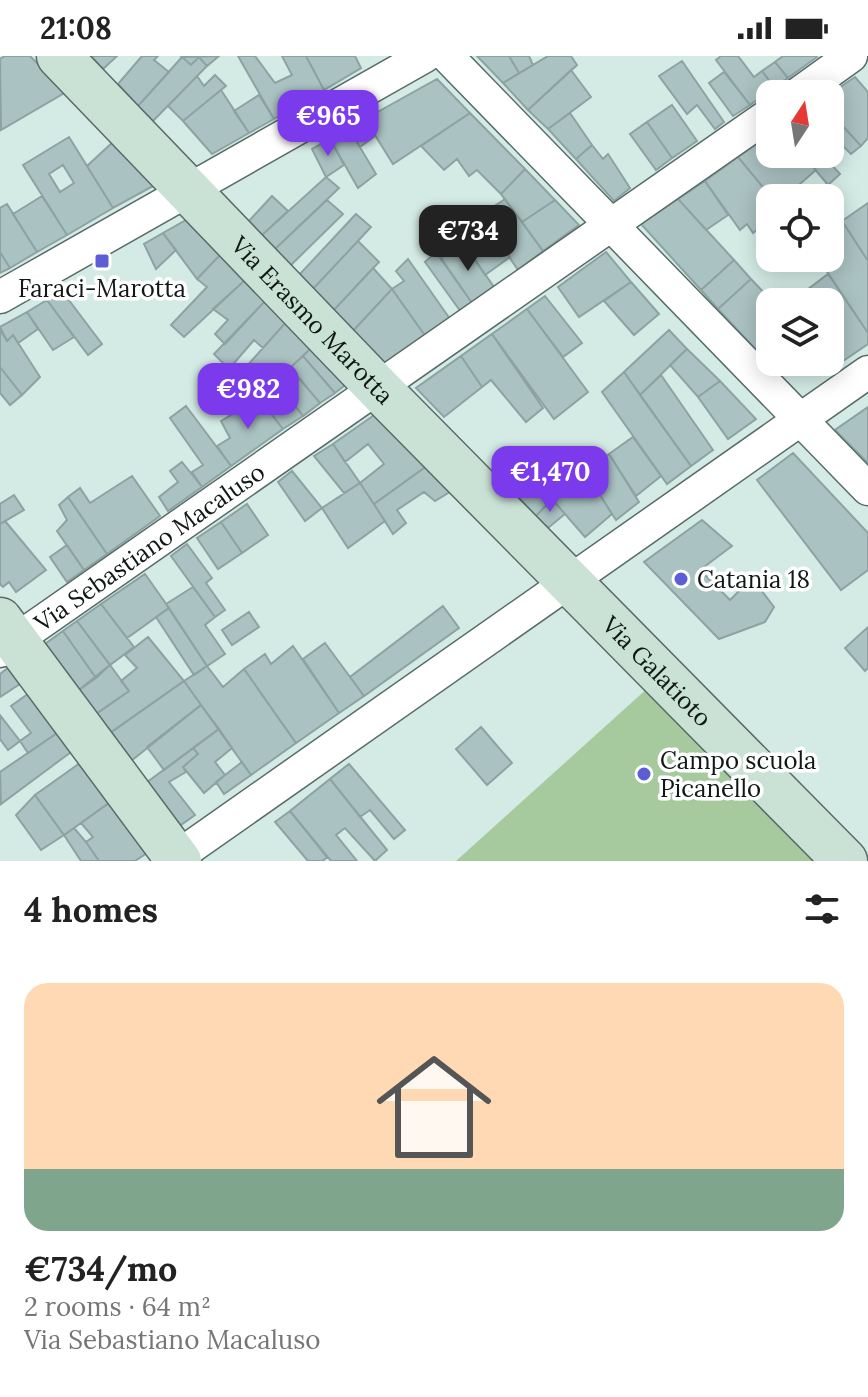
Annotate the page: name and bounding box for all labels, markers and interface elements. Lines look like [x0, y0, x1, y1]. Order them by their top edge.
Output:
text: 21:08 [40, 9, 112, 47]
north arrow [756, 80, 844, 168]
map controls [756, 80, 844, 376]
pin: €965 [281, 90, 375, 158]
text: €965 [295, 99, 361, 132]
button: locate [756, 184, 844, 272]
pin: €734 [421, 205, 515, 273]
text: €734 [437, 214, 499, 247]
street label: Via Erasmo Marotta [224, 229, 400, 410]
marker: Faraci-Marotta [93, 252, 111, 270]
place label: Faraci-Marotta [18, 273, 186, 304]
button: layers [756, 288, 844, 376]
pin: €982 [201, 363, 295, 431]
text: €982 [216, 372, 280, 405]
pin: €1,470 [485, 446, 615, 514]
text: €1,470 [509, 455, 591, 488]
street label: Via Sebastiano Macaluso [27, 456, 270, 638]
place label: Catania 18 [697, 564, 810, 595]
marker: Catania 18 [672, 570, 690, 588]
street label: Via Galatioto [595, 608, 719, 733]
place label: Campo scuola Picanello [660, 745, 816, 804]
marker: Campo scuola Picanello [635, 765, 653, 783]
icon: filters [800, 887, 844, 931]
text: 4 homes [24, 888, 158, 931]
icon: home [362, 1035, 506, 1179]
text: €734/mo [24, 1247, 177, 1290]
text: 2 rooms · 64 m² [24, 1290, 211, 1323]
text: Via Sebastiano Macaluso [24, 1323, 321, 1356]

